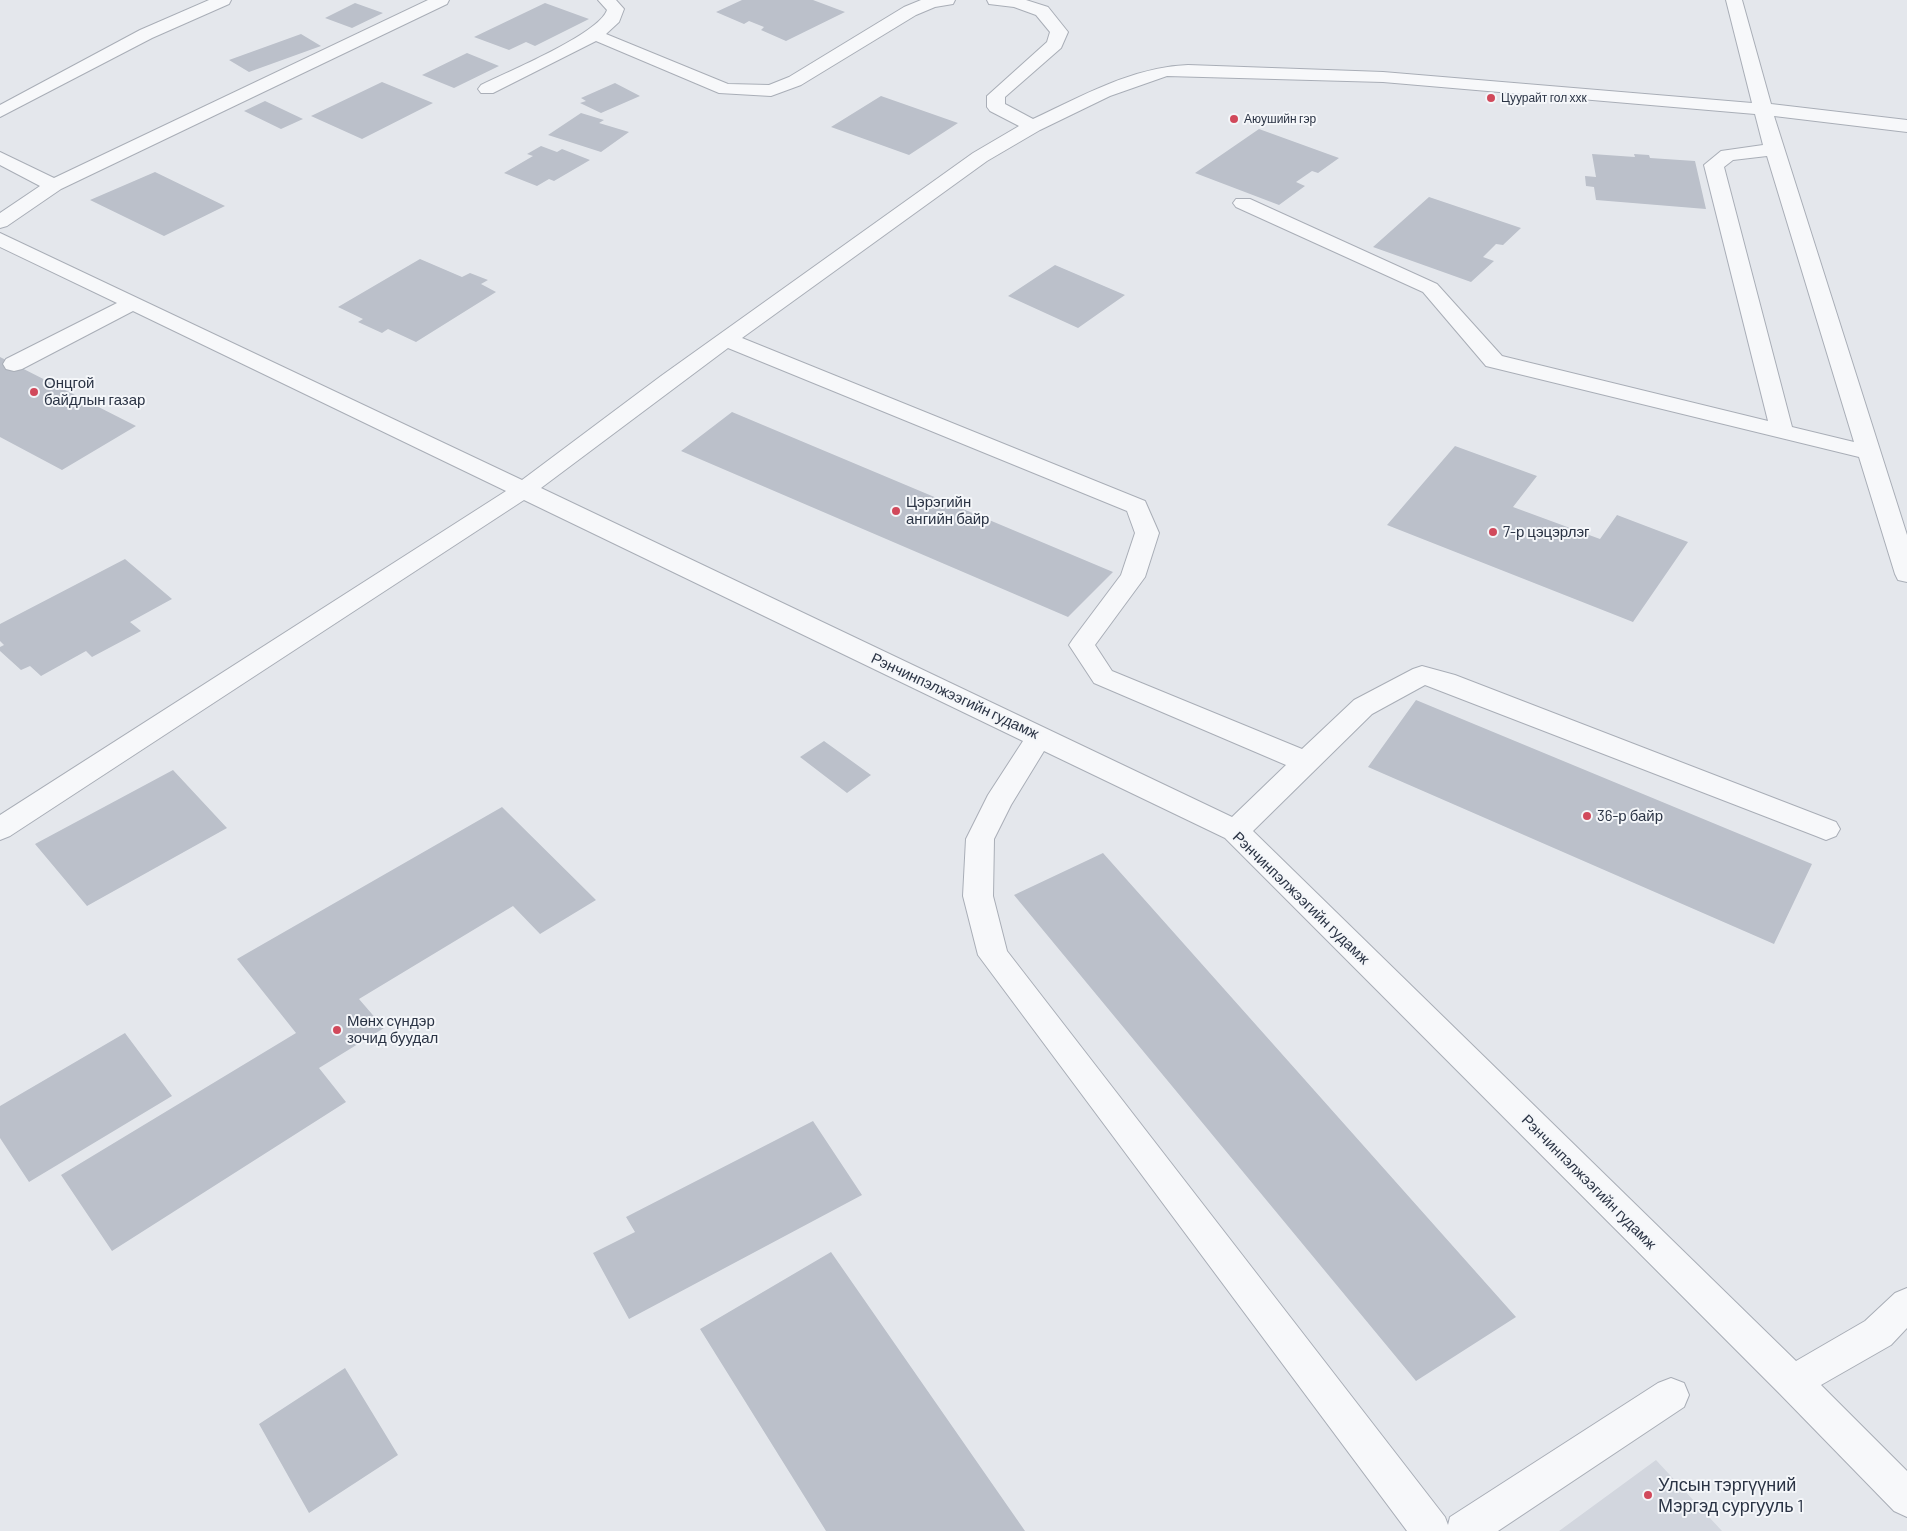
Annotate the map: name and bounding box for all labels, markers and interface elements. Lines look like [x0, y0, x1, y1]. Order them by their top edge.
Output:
place label: Цуурайт гол ххк [1501, 91, 1587, 105]
marker: Цуурайт гол ххк [1485, 92, 1497, 104]
place label: Аюушийн гэр [1244, 112, 1316, 126]
marker: Аюушийн гэр [1228, 113, 1240, 125]
place label: Онцгой байдлын газар [44, 374, 145, 409]
marker: Онцгой байдлын газар [28, 386, 40, 398]
place label: Цэрэгийн ангийн байр [906, 493, 989, 528]
marker: Цэрэгийн ангийн байр [890, 505, 902, 517]
place label: 7-р цэцэрлэг [1503, 523, 1590, 541]
marker: 7-р цэцэрлэг [1487, 526, 1499, 538]
street label: Рэнчинпэлжээгийн гудамж [868, 649, 1042, 743]
place label: 36-р байр [1597, 807, 1663, 825]
marker: 36-р байр [1581, 810, 1593, 822]
street label: Рэнчинпэлжээгийн гудамж [1229, 828, 1373, 968]
place label: Мөнх сүндэр зочид буудал [347, 1012, 438, 1047]
marker: Мөнх сүндэр зочид буудал [331, 1024, 343, 1036]
street label: Рэнчинпэлжээгийн гудамж [1518, 1111, 1660, 1253]
place label: Улсын тэргүүний Мэргэд сургууль 1 [1658, 1474, 1804, 1516]
marker: Улсын тэргүүний Мэргэд сургууль 1 [1642, 1489, 1654, 1501]

